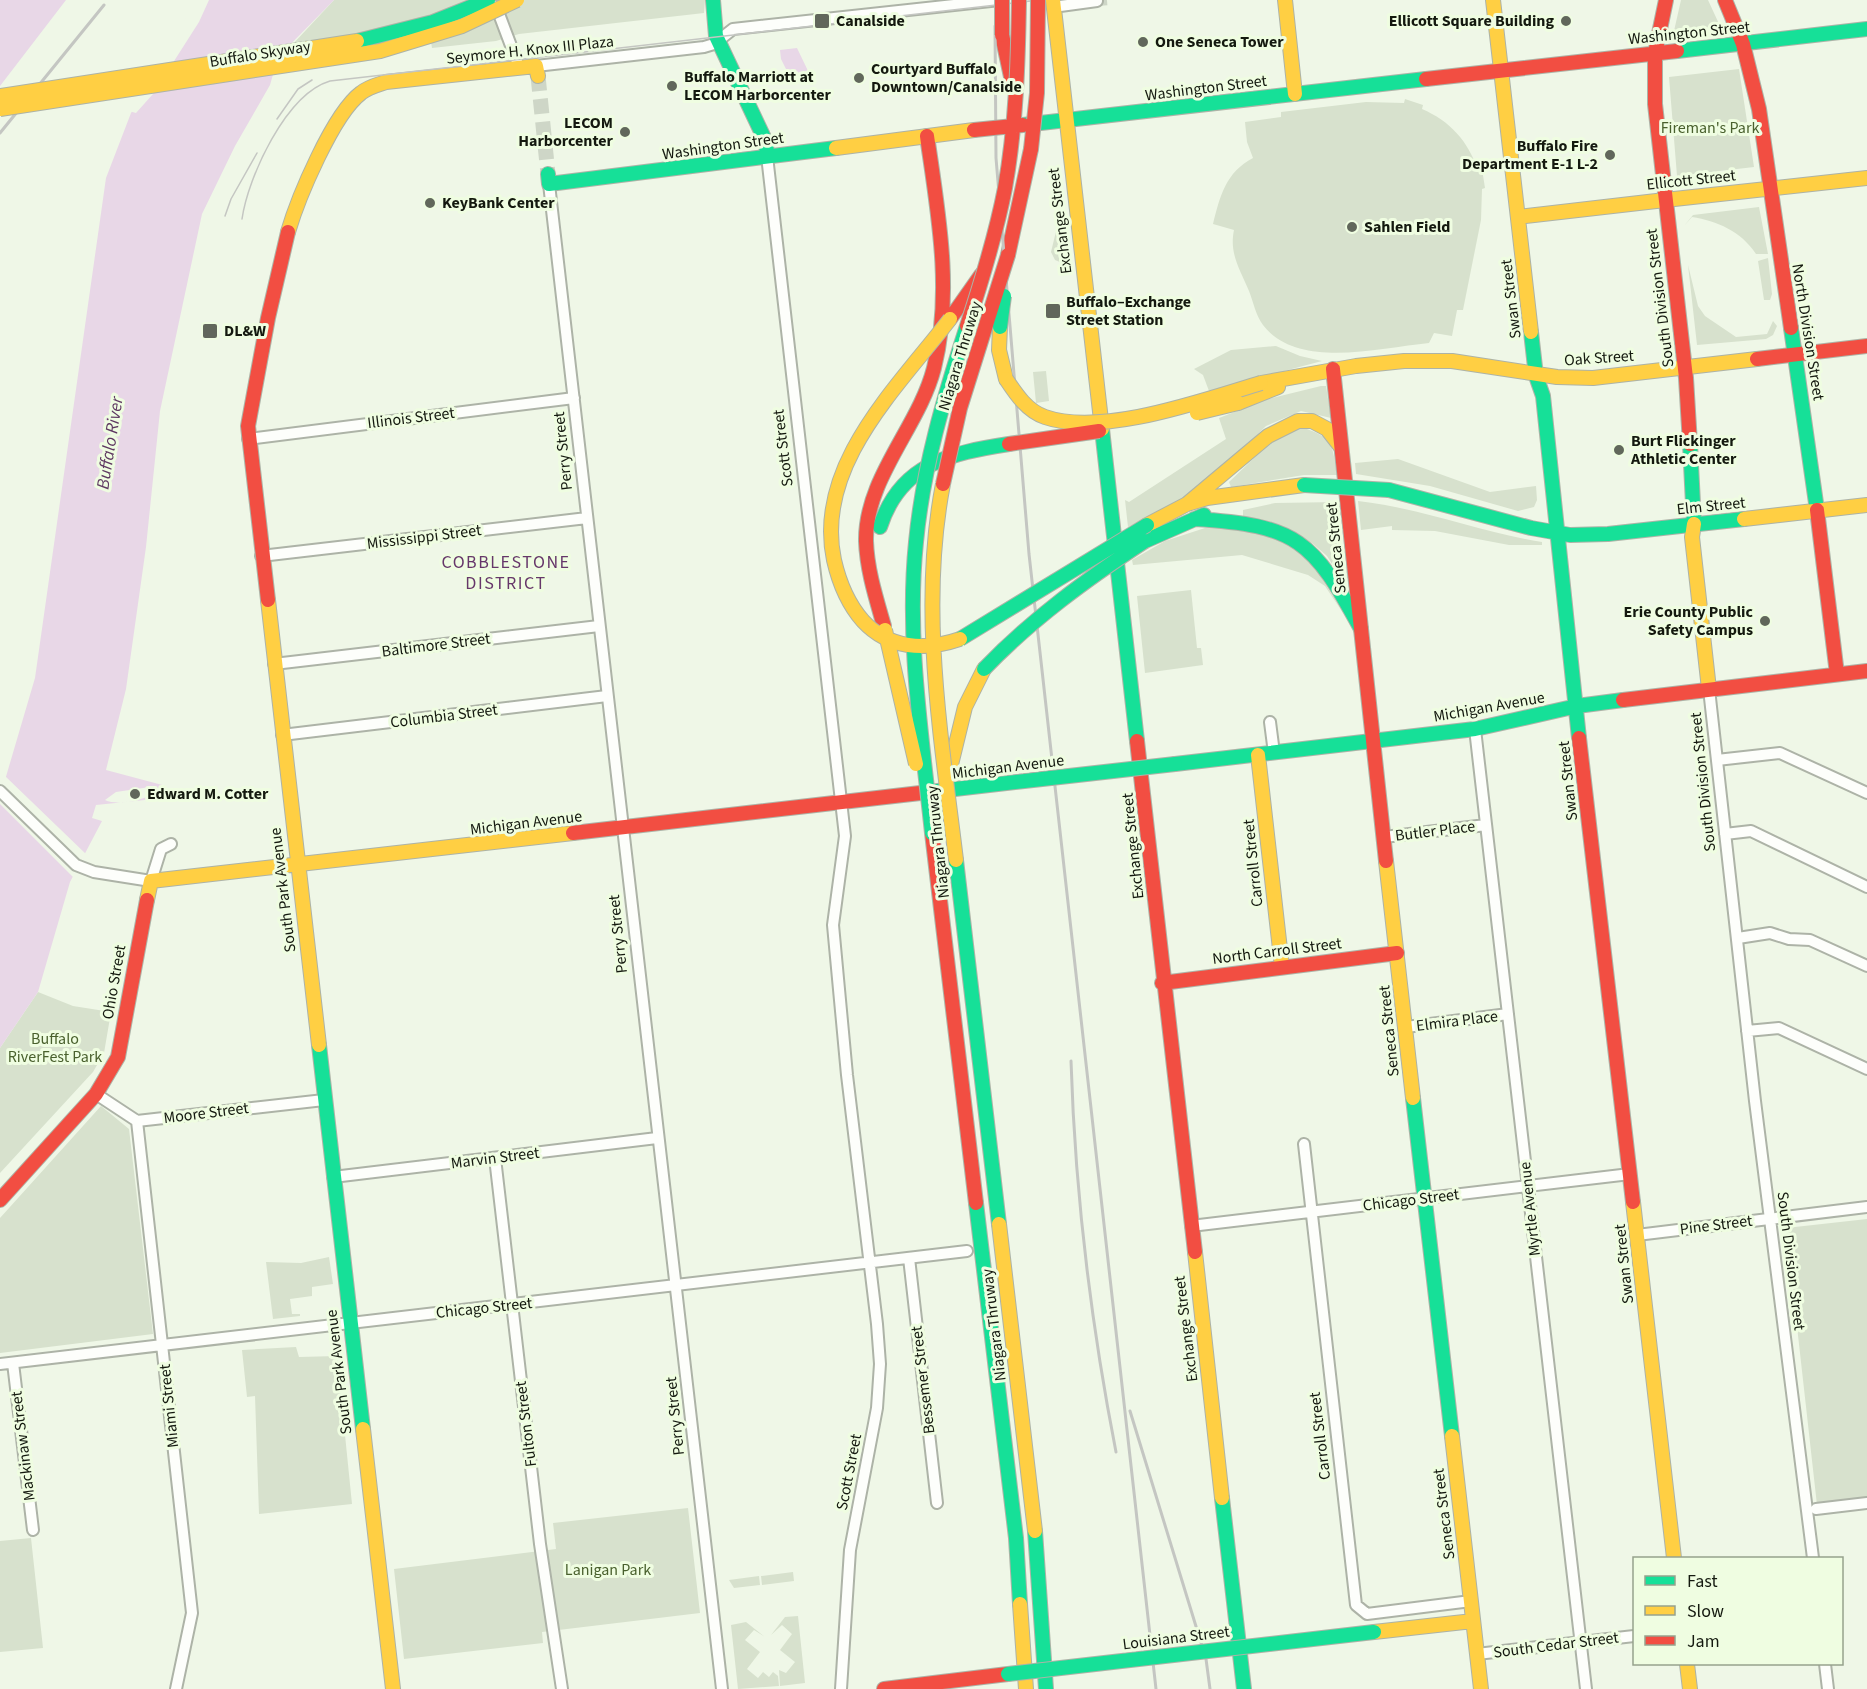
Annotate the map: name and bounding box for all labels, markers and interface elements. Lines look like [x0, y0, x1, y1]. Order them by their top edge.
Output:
place label: Canalside [836, 10, 905, 32]
place label: Ellicott Square Building [1389, 10, 1554, 32]
marker: Canalside [813, 12, 831, 30]
marker: Ellicott Square Building [1559, 14, 1573, 28]
street label: Washington Street [1627, 16, 1752, 50]
street label: Seymore H. Knox III Plaza [445, 30, 615, 70]
place label: One Seneca Tower [1155, 31, 1284, 53]
street label: Buffalo Skyway [208, 35, 313, 73]
marker: One Seneca Tower [1136, 35, 1150, 49]
place label: Courtyard Buffalo Downtown/Canalside [871, 58, 1022, 98]
place label: Buffalo Marriott at LECOM Harborcenter [684, 66, 832, 106]
street label: Washington Street [1144, 70, 1269, 106]
marker: Courtyard Buffalo Downtown/Canalside [852, 71, 866, 85]
marker: Buffalo Marriott at LECOM Harborcenter [665, 79, 679, 93]
place label: LECOM Harborcenter [518, 112, 614, 152]
park label: Fireman's Park [1661, 117, 1759, 139]
marker: LECOM Harborcenter [618, 125, 632, 139]
street label: Washington Street [661, 127, 786, 165]
place label: Buffalo Fire Department E-1 L-2 [1462, 135, 1598, 175]
marker: Buffalo Fire Department E-1 L-2 [1603, 148, 1617, 162]
street label: Ellicott Street [1645, 164, 1737, 196]
street label: Exchange Street [1043, 166, 1077, 275]
place label: KeyBank Center [442, 192, 555, 214]
marker: KeyBank Center [423, 196, 437, 210]
place label: Sahlen Field [1364, 216, 1451, 238]
marker: Sahlen Field [1345, 220, 1359, 234]
street label: South Division Street [1640, 227, 1679, 369]
street label: Swan Street [1495, 257, 1527, 340]
street label: North Division Street [1786, 262, 1830, 403]
place label: Buffalo–Exchange Street Station [1066, 291, 1191, 331]
street label: Niagara Thruway [933, 298, 987, 413]
marker: Buffalo–Exchange Street Station [1044, 302, 1062, 320]
place label: DL&W [224, 320, 266, 342]
marker: DL&W [201, 322, 219, 340]
street label: Oak Street [1563, 345, 1635, 371]
water label: Buffalo River [90, 394, 130, 491]
street label: Illinois Street [366, 402, 456, 434]
street label: Scott Street [767, 408, 799, 488]
street label: Perry Street [548, 410, 578, 491]
place label: Burt Flickinger Athletic Center [1630, 430, 1737, 470]
marker: Burt Flickinger Athletic Center [1612, 443, 1626, 457]
street label: Elm Street [1676, 491, 1747, 521]
street label: Seneca Street [1320, 501, 1352, 595]
street label: Mississippi Street [365, 519, 483, 555]
district label: COBBLESTONE DISTRICT [441, 550, 571, 596]
place label: Erie County Public Safety Campus [1624, 601, 1753, 641]
marker: Erie County Public Safety Campus [1758, 614, 1772, 628]
street label: Baltimore Street [380, 627, 492, 663]
street label: Michigan Avenue [1432, 686, 1546, 728]
street label: Columbia Street [389, 698, 500, 733]
street label: South Division Street [1685, 711, 1721, 853]
street label: Swan Street [1553, 739, 1583, 822]
street label: Michigan Avenue [951, 749, 1065, 785]
place label: Edward M. Cotter [147, 783, 269, 805]
street label: Niagara Thruway [921, 784, 955, 899]
marker: Edward M. Cotter [128, 787, 142, 801]
street label: Exchange Street [1116, 791, 1150, 900]
street label: Michigan Avenue [469, 805, 583, 841]
street label: Butler Place [1394, 815, 1476, 847]
street label: Carroll Street [1237, 817, 1269, 908]
street label: South Park Avenue [264, 826, 302, 954]
street label: Perry Street [603, 893, 633, 974]
street label: North Carroll Street [1211, 932, 1344, 970]
street label: Ohio Street [97, 942, 131, 1021]
street label: Seneca Street [1373, 984, 1405, 1078]
street label: Elmira Place [1415, 1005, 1499, 1037]
park label: Buffalo RiverFest Park [8, 1028, 102, 1068]
street label: Moore Street [162, 1097, 250, 1129]
street label: Marvin Street [449, 1142, 541, 1174]
street label: Myrtle Avenue [1514, 1161, 1546, 1257]
street label: Chicago Street [1362, 1183, 1461, 1217]
street label: South Division Street [1772, 1190, 1811, 1332]
street label: Pine Street [1678, 1210, 1754, 1240]
street label: Swan Street [1609, 1222, 1639, 1305]
street label: Niagara Thruway [976, 1267, 1012, 1382]
street label: Exchange Street [1169, 1274, 1203, 1383]
street label: Chicago Street [435, 1292, 534, 1324]
street label: South Park Avenue [320, 1308, 358, 1436]
street label: Bessemer Street [905, 1324, 941, 1435]
street label: Miami Street [154, 1362, 184, 1449]
street label: Perry Street [660, 1375, 690, 1456]
street label: Fulton Street [510, 1379, 542, 1468]
street label: Mackinaw Street [5, 1389, 41, 1502]
street label: Carroll Street [1304, 1390, 1336, 1481]
street label: Scott Street [831, 1431, 867, 1512]
street label: Seneca Street [1427, 1467, 1461, 1561]
legend [1633, 1557, 1843, 1665]
park label: Lanigan Park [565, 1559, 651, 1581]
text: Fast [1687, 1569, 1718, 1594]
text: Slow [1687, 1599, 1724, 1624]
street label: Louisiana Street [1121, 1620, 1231, 1655]
street label: South Cedar Street [1492, 1626, 1620, 1664]
text: Jam [1687, 1629, 1720, 1654]

